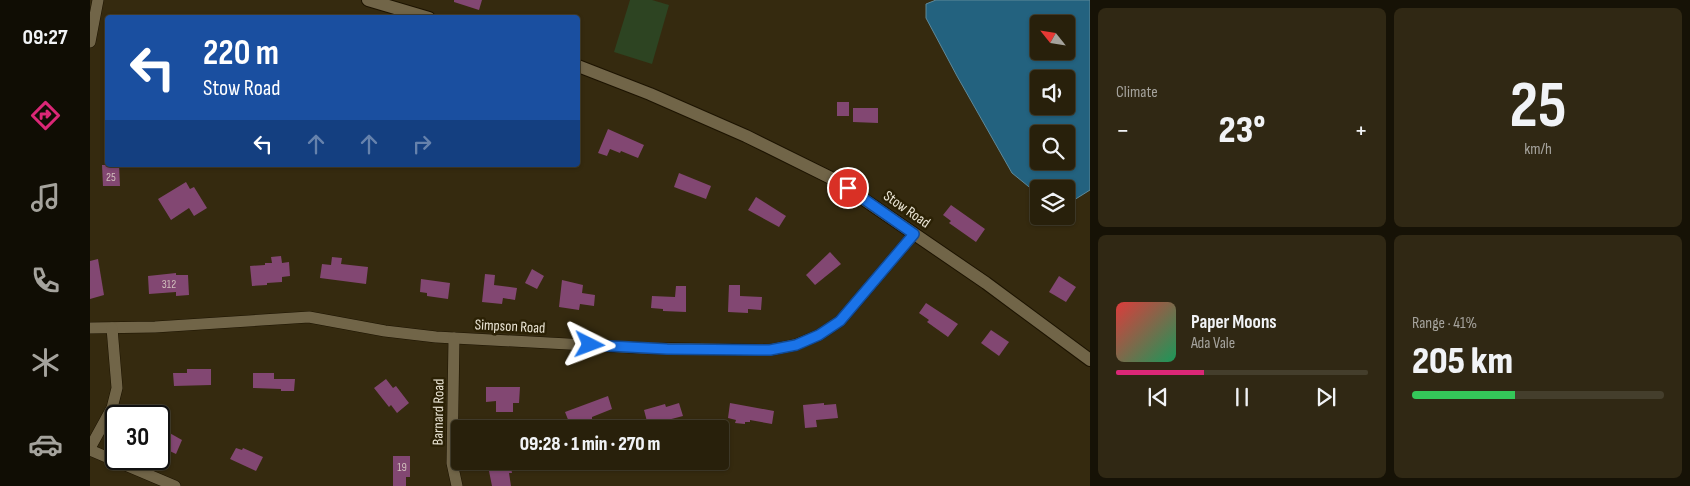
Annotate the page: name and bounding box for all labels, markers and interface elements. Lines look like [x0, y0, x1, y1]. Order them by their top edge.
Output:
north arrow [1030, 15, 1075, 60]
map controls [1030, 15, 1075, 225]
text: 09:27 [22, 24, 68, 51]
text: 220 m [203, 32, 279, 75]
icon: left [120, 35, 185, 100]
text: 25 [1509, 68, 1567, 146]
button: sound [1030, 70, 1075, 115]
text: Stow Road [203, 75, 280, 102]
text: Climate [1116, 83, 1158, 102]
icon: directions [28, 98, 63, 133]
text: 23° [1219, 108, 1265, 153]
text: − [1116, 114, 1130, 147]
text: + [1354, 114, 1368, 147]
button: search [1030, 125, 1075, 170]
icon: left [249, 130, 277, 158]
icon: ahead [302, 130, 330, 158]
icon: ahead [355, 130, 383, 158]
icon: right [408, 130, 436, 158]
text: km/h [1524, 140, 1552, 159]
pin [827, 167, 869, 209]
house number: 25 [106, 170, 116, 185]
icon: arrive [834, 174, 862, 202]
icon: music [28, 180, 63, 215]
button: layers [1030, 180, 1075, 225]
street label: Stow Road [880, 186, 934, 232]
icon: phone [28, 263, 63, 298]
house number: 312 [162, 277, 176, 292]
text: Paper Moons [1191, 311, 1277, 334]
text: Range · 41% [1412, 314, 1477, 333]
street label: Simpson Road [474, 315, 546, 338]
position arrow [563, 318, 615, 370]
text: Ada Vale [1191, 334, 1235, 353]
text: 205 km [1412, 339, 1513, 384]
icon: climate [28, 345, 63, 380]
street label: Barnard Road [428, 378, 449, 446]
icon: previous [1144, 383, 1172, 411]
icon: pause [1228, 383, 1256, 411]
icon: next [1312, 383, 1340, 411]
speed limit sign: 30 [105, 405, 170, 470]
icon: car [28, 427, 63, 462]
text: 09:28 · 1 min · 270 m [520, 433, 660, 456]
house number: 19 [397, 460, 407, 475]

